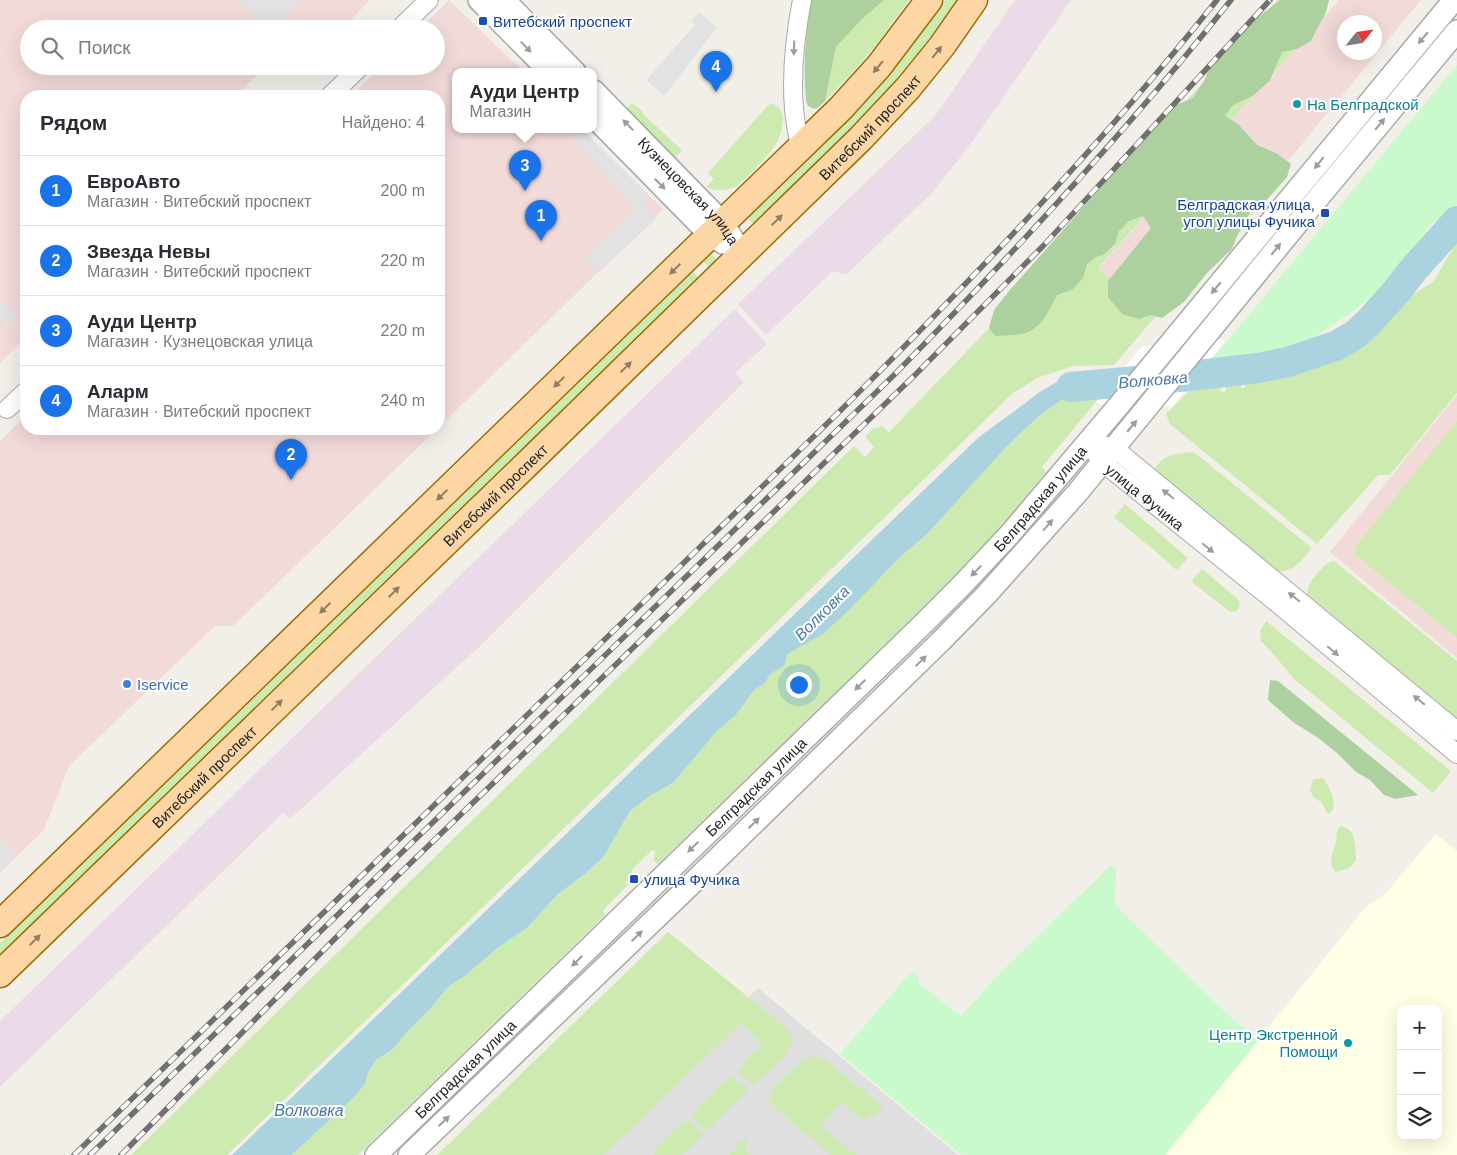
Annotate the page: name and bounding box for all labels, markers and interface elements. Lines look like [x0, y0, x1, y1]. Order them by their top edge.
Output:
place label: Витебский проспект [493, 13, 632, 30]
marker: Витебский проспект [477, 15, 489, 27]
north arrow [1337, 15, 1382, 60]
search box [20, 20, 445, 75]
one-way arrow [1417, 31, 1428, 44]
icon: search [38, 34, 66, 62]
text: Поиск [78, 37, 131, 58]
one-way arrow [790, 40, 798, 56]
one-way arrow [520, 41, 532, 53]
one-way arrow [932, 45, 942, 58]
pin: 4 [700, 51, 732, 92]
one-way arrow [872, 60, 884, 72]
popup [452, 68, 597, 133]
street label: Витебский проспект [815, 71, 924, 183]
text: Ауди Центр [470, 81, 579, 102]
place label: На Белградской [1307, 96, 1419, 113]
marker: На Белградской [1291, 98, 1303, 110]
text: Магазин [470, 103, 531, 120]
text: Рядом [40, 111, 107, 134]
text: Найдено: 4 [342, 114, 425, 131]
one-way arrow [1374, 118, 1386, 130]
one-way arrow [622, 120, 634, 132]
street label: Кузнецовская улица [635, 133, 743, 248]
pin: 3 [509, 150, 541, 191]
one-way arrow [1314, 156, 1325, 169]
text: ЕвроАвто [87, 171, 180, 192]
one-way arrow [654, 177, 666, 189]
text: 1 [52, 182, 60, 199]
text: 200 m [381, 182, 425, 199]
text: Магазин · Витебский проспект [87, 193, 311, 210]
place label: Белградская улица, угол улицы Фучика [1177, 196, 1316, 230]
pin: 1 [525, 200, 557, 241]
marker: Белградская улица, угол улицы Фучика [1319, 207, 1331, 219]
one-way arrow [771, 214, 783, 226]
text: Звезда Невы [87, 241, 210, 262]
one-way arrow [1271, 243, 1282, 256]
text: 2 [52, 252, 60, 269]
text: 220 m [381, 252, 425, 269]
text: Магазин · Витебский проспект [87, 263, 311, 280]
one-way arrow [670, 263, 682, 275]
one-way arrow [1210, 282, 1221, 295]
text: Ауди Центр [87, 311, 197, 332]
text: 3 [52, 322, 60, 339]
text: 220 m [381, 322, 425, 339]
text: Магазин · Кузнецовская улица [87, 333, 313, 350]
one-way arrow [620, 361, 632, 373]
water label: Волковка [1118, 368, 1188, 391]
one-way arrow [553, 376, 565, 388]
text: Аларм [87, 381, 149, 402]
text: 4 [52, 392, 60, 409]
text: 240 m [381, 392, 425, 409]
text: Магазин · Витебский проспект [87, 403, 311, 420]
one-way arrow [1127, 420, 1138, 433]
pin: 2 [275, 439, 307, 480]
street label: Витебский проспект [439, 440, 551, 549]
street label: Белградская улица [990, 441, 1090, 555]
street label: улица Фучика [1102, 460, 1188, 534]
one-way arrow [1162, 488, 1175, 499]
one-way arrow [436, 489, 448, 501]
one-way arrow [1043, 519, 1054, 532]
one-way arrow [1201, 542, 1214, 553]
one-way arrow [970, 564, 982, 576]
water label: Волковка [791, 582, 853, 644]
one-way arrow [388, 586, 400, 598]
one-way arrow [1288, 592, 1300, 603]
one-way arrow [320, 602, 332, 614]
one-way arrow [1327, 645, 1340, 656]
one-way arrow [914, 655, 926, 667]
your location [786, 672, 812, 698]
place label: Iservice [137, 676, 189, 693]
marker: Iservice [121, 678, 133, 690]
one-way arrow [855, 679, 867, 691]
one-way arrow [1413, 695, 1426, 706]
one-way arrow [271, 699, 283, 711]
street label: Витебский проспект [148, 722, 260, 831]
street label: Белградская улица [702, 733, 810, 839]
one-way arrow [748, 817, 760, 829]
one-way arrow [688, 841, 700, 853]
place label: улица Фучика [644, 871, 740, 888]
marker: улица Фучика [628, 873, 640, 885]
one-way arrow [631, 930, 643, 942]
one-way arrow [29, 934, 41, 946]
one-way arrow [572, 954, 584, 966]
map controls [1397, 1005, 1442, 1140]
button: + [1397, 1005, 1442, 1050]
street label: Белградская улица [411, 1016, 519, 1121]
place label: Центр Экстренной Помощи [1209, 1026, 1338, 1060]
marker: Центр Экстренной Помощи [1342, 1037, 1354, 1049]
button: − [1397, 1050, 1442, 1095]
button: layers [1397, 1095, 1442, 1140]
water label: Волковка [274, 1102, 344, 1119]
one-way arrow [438, 1115, 450, 1127]

